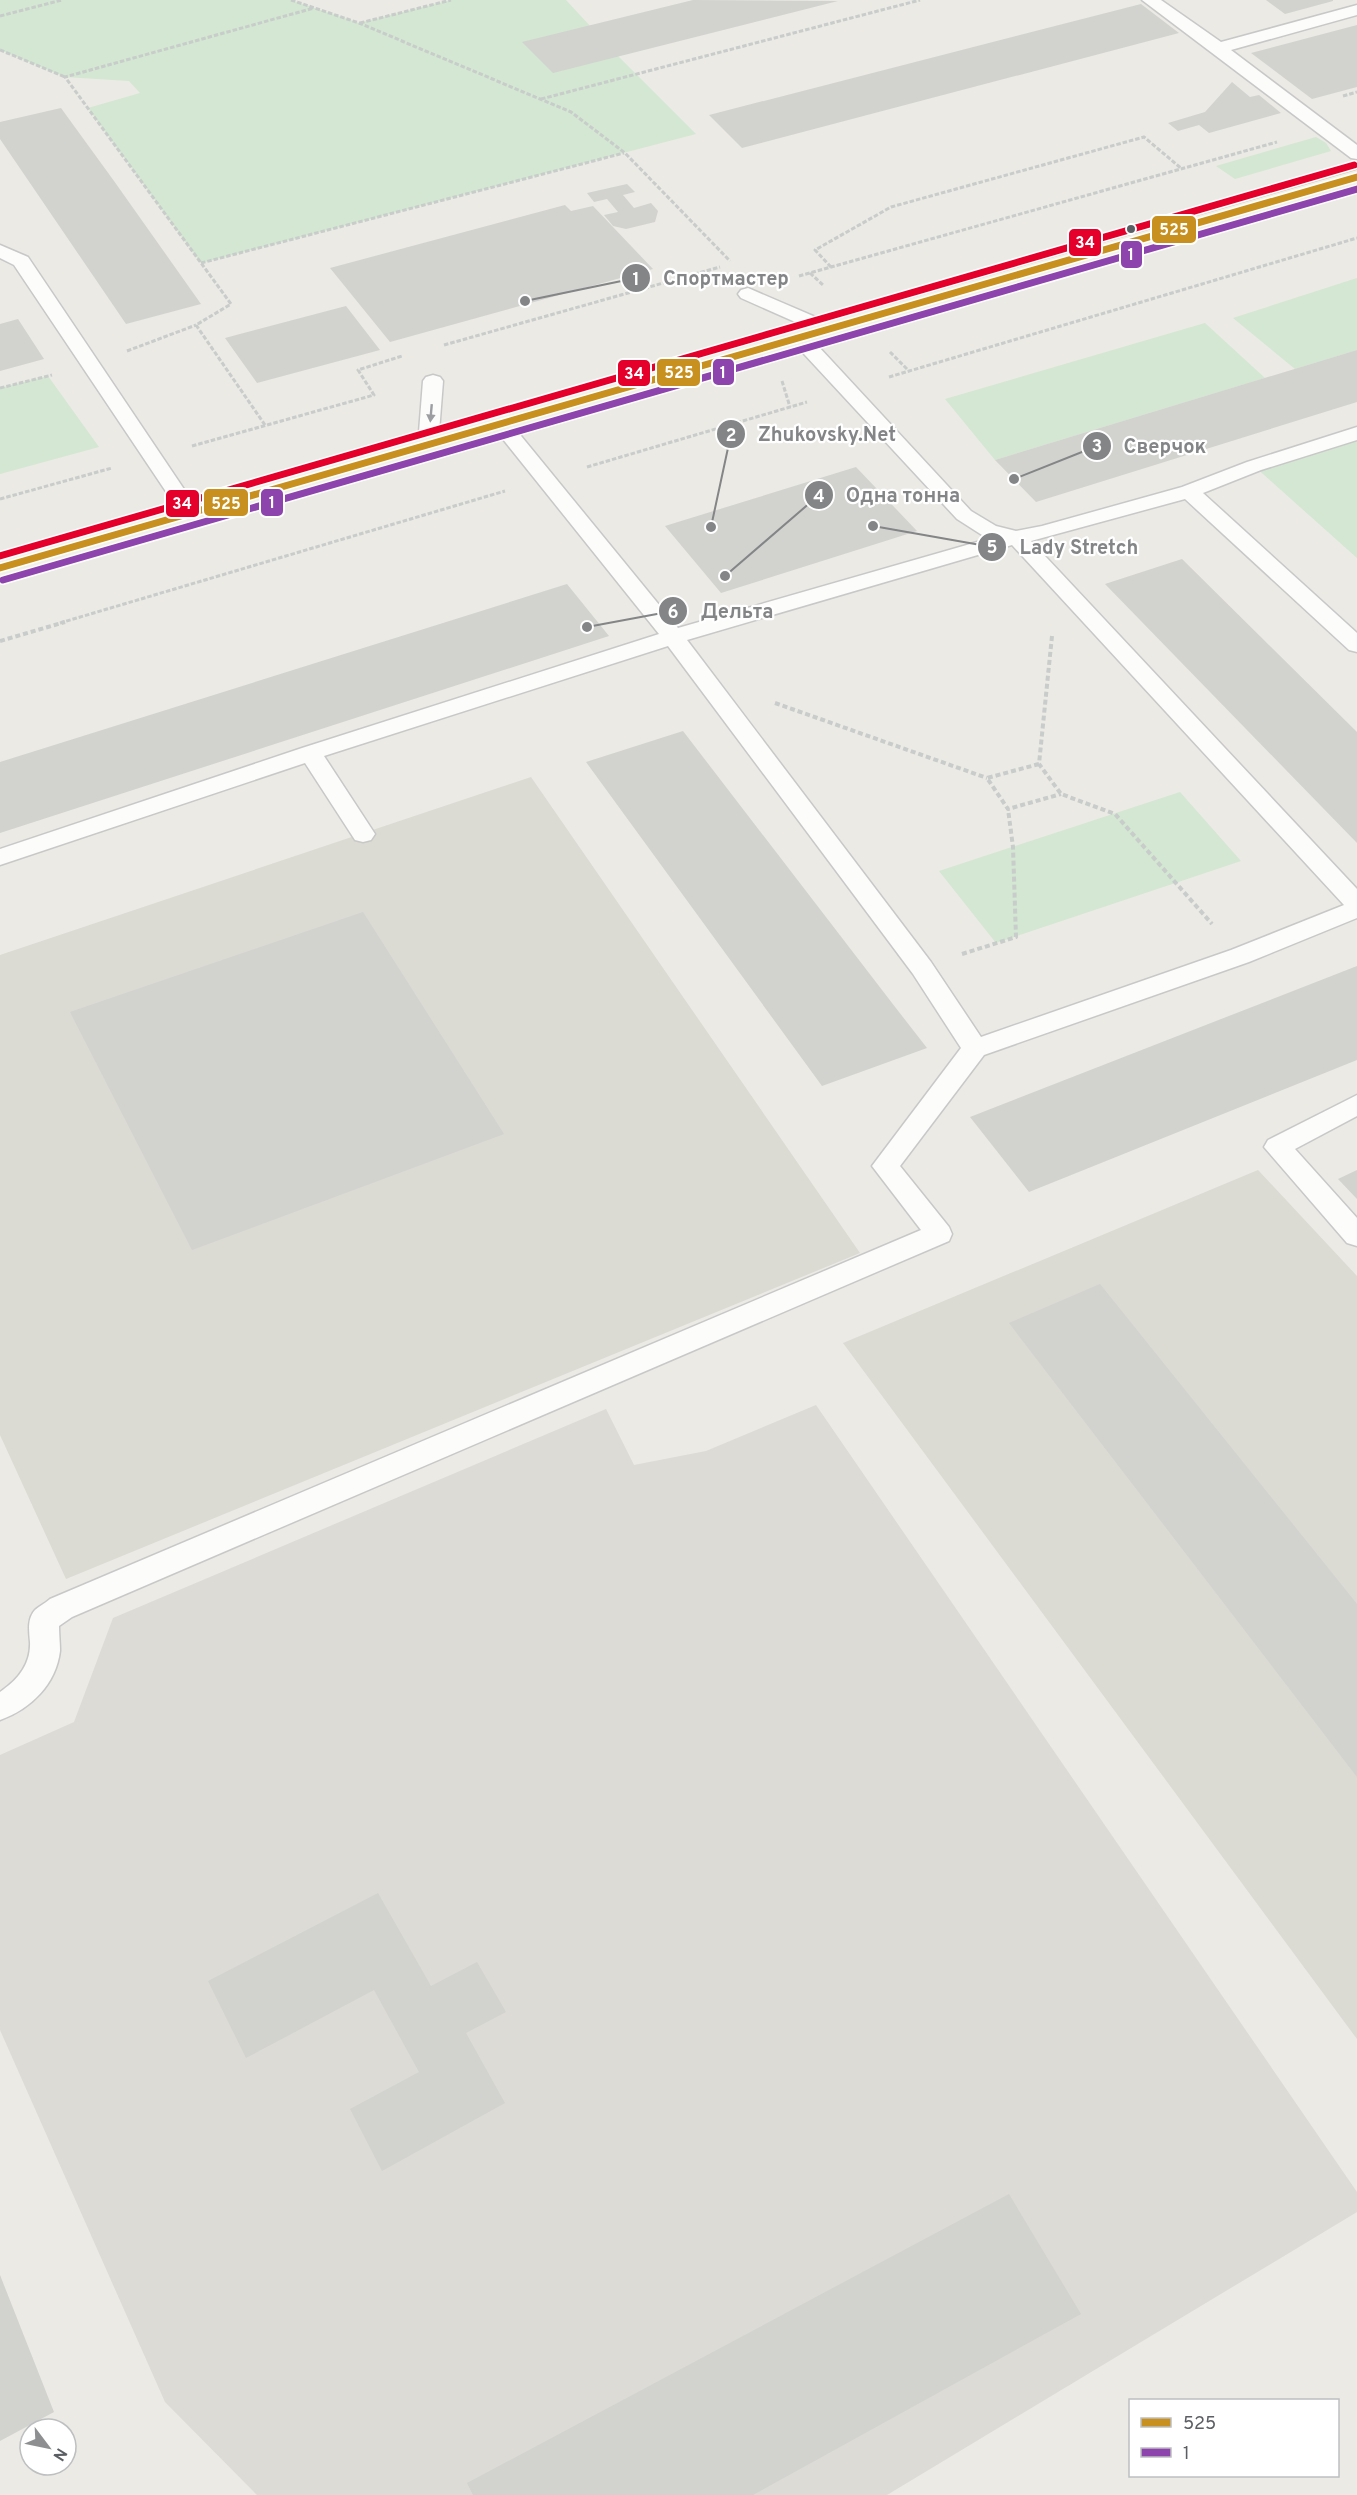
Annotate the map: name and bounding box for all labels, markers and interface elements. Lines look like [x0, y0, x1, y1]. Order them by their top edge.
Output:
line badge: 525 [1151, 215, 1197, 244]
text: 525 [1159, 221, 1189, 241]
unlabelled marker [1125, 223, 1137, 235]
line badge: 34 [1068, 228, 1102, 257]
text: 34 [1075, 234, 1095, 254]
line badge: 1 [1120, 240, 1143, 269]
text: 1 [1128, 246, 1134, 266]
callout: Спортмастер [621, 259, 801, 297]
text: Спортмастер [663, 267, 789, 293]
text: 1 [632, 269, 640, 292]
line badge: 525 [656, 358, 701, 387]
line badge: 1 [712, 358, 735, 386]
line badge: 34 [617, 359, 651, 387]
text: 525 [664, 364, 694, 384]
text: 1 [720, 364, 726, 384]
text: 34 [624, 365, 644, 385]
one-way arrow [426, 403, 436, 422]
callout: Zhukovsky.Net [716, 415, 908, 453]
text: Zhukovsky.Net [758, 423, 896, 449]
text: 2 [725, 425, 737, 448]
callout: Сверчок [1082, 427, 1218, 465]
text: Сверчок [1124, 435, 1207, 461]
text: 3 [1092, 436, 1102, 459]
callout: Одна тонна [804, 476, 972, 514]
text: Одна тонна [846, 484, 960, 510]
text: 4 [813, 486, 825, 509]
line badge: 525 [203, 488, 249, 517]
line badge: 1 [260, 488, 284, 517]
line badge: 34 [165, 489, 200, 518]
text: 1 [269, 494, 275, 514]
text: 34 [172, 495, 192, 515]
text: 525 [211, 495, 241, 515]
callout: Lady Stretch [977, 528, 1150, 566]
text: Lady Stretch [1020, 536, 1138, 562]
text: 5 [987, 537, 998, 560]
callout: Дельта [658, 592, 785, 630]
text: Дельта [701, 600, 773, 626]
text: 6 [667, 602, 679, 625]
legend [1129, 2399, 1339, 2477]
text: 525 [1183, 2413, 1216, 2436]
north arrow [18, 2417, 78, 2477]
text: 1 [1183, 2443, 1190, 2466]
text: N [47, 2444, 71, 2464]

